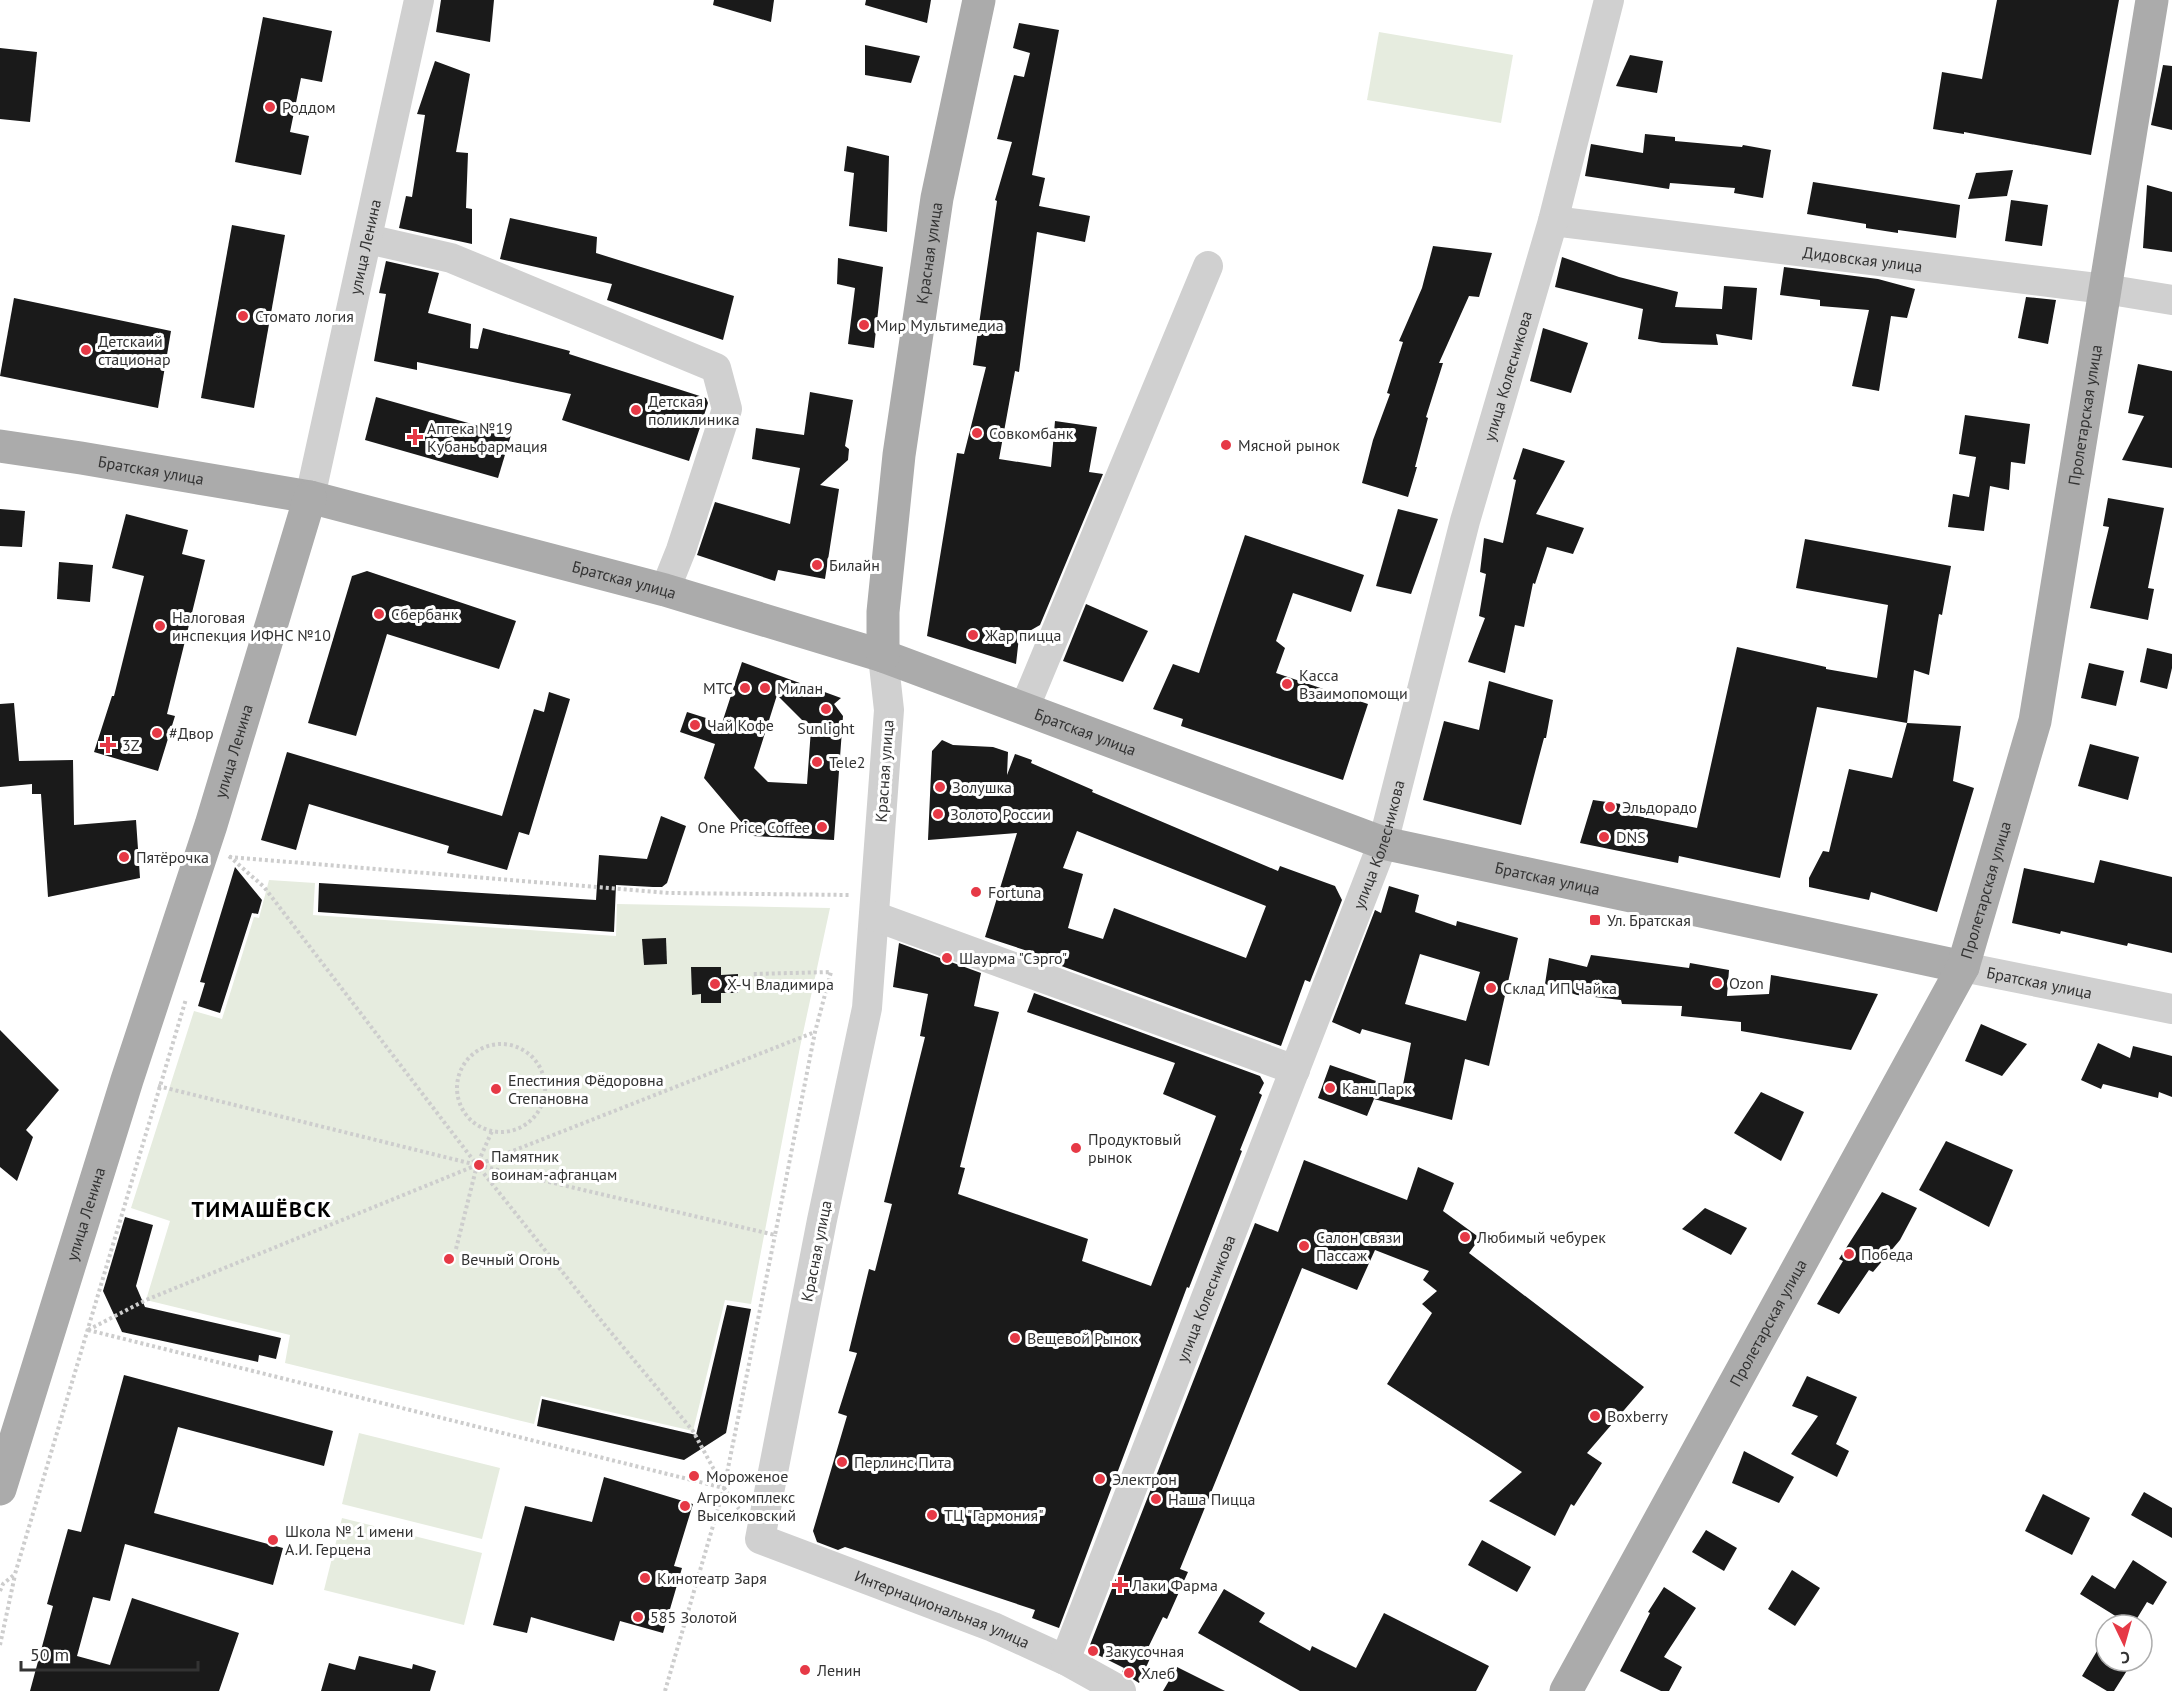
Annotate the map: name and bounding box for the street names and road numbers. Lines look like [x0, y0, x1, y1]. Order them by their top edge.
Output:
street label: улица Ленина [345, 197, 385, 296]
street label: Красная улица [911, 201, 946, 305]
street label: Дидовская улица [1802, 242, 1924, 276]
street label: улица Колесникова [1479, 309, 1536, 444]
street label: Пролетарская улица [2063, 343, 2106, 487]
street label: Братская улица [97, 451, 206, 489]
street label: Братская улица [570, 556, 679, 603]
street label: улица Ленина [210, 702, 257, 800]
street label: Братская улица [1032, 704, 1139, 760]
street label: Красная улица [870, 719, 898, 823]
street label: улица Колесникова [1348, 778, 1409, 912]
street label: Пролетарская улица [1956, 819, 2015, 961]
street label: Братская улица [1493, 857, 1602, 899]
street label: Братская улица [1985, 962, 2094, 1003]
street label: улица Ленина [61, 1165, 109, 1263]
street label: Красная улица [796, 1199, 836, 1303]
street label: улица Колесникова [1172, 1232, 1240, 1365]
street label: Пролетарская улица [1725, 1256, 1811, 1390]
street label: Интернациональная улица [852, 1566, 1033, 1652]

